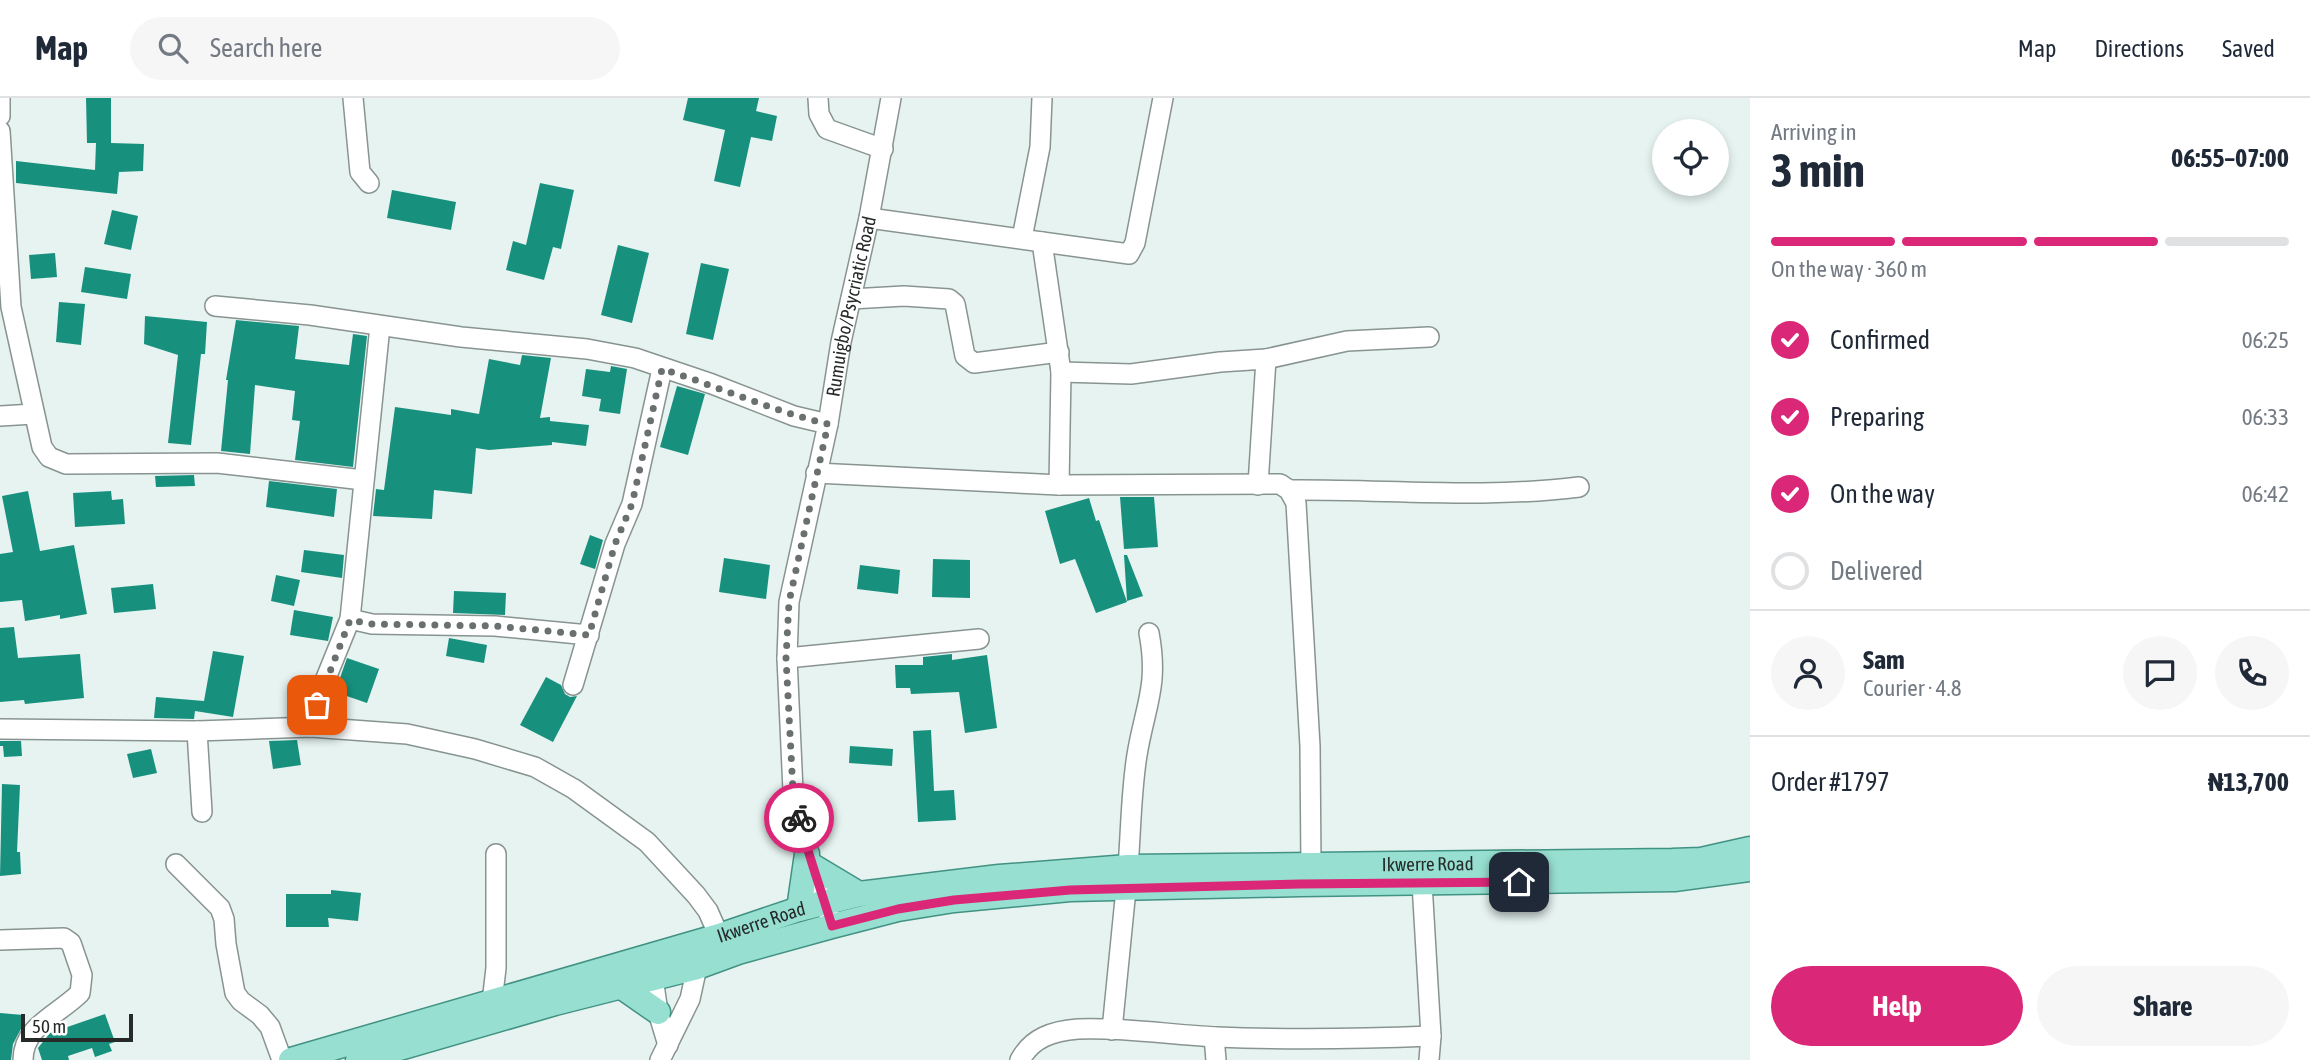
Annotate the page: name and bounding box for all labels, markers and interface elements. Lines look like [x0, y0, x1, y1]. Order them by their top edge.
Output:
search box [130, 17, 620, 80]
text: Map [35, 29, 88, 67]
icon: search [154, 29, 192, 67]
text: Search here [210, 33, 322, 63]
text: Map [2018, 35, 2056, 62]
text: Directions [2094, 35, 2184, 62]
text: Saved [2222, 35, 2275, 62]
map controls [1652, 119, 1729, 196]
button: locate [1652, 119, 1729, 196]
text: Arriving in [1771, 119, 1857, 145]
text: 06:55–07:00 [2171, 143, 2289, 173]
text: 3 min [1771, 144, 1865, 197]
street label: Rumuigbo/Psycriatic Road [822, 214, 880, 398]
text: On the way · 360 m [1771, 256, 1927, 282]
icon: check [1771, 321, 1809, 359]
text: Confirmed [1830, 325, 1930, 355]
text: 06:25 [2242, 327, 2289, 353]
icon: check [1771, 398, 1809, 436]
text: Preparing [1830, 402, 1924, 432]
text: 06:33 [2242, 404, 2289, 430]
icon: check [1771, 475, 1809, 513]
text: On the way [1830, 479, 1935, 509]
text: 06:42 [2242, 481, 2289, 507]
text: Delivered [1830, 556, 1923, 586]
button: person [1771, 636, 1845, 710]
button: chat [2123, 636, 2197, 710]
button: phone [2215, 636, 2289, 710]
text: Sam [1863, 645, 1905, 675]
pin [287, 675, 347, 735]
text: Courier · 4.8 [1863, 675, 1962, 701]
icon: bag [298, 686, 336, 724]
text: Order #1797 [1771, 767, 1890, 797]
text: ₦13,700 [2208, 767, 2289, 797]
courier [764, 783, 834, 853]
icon: bike [780, 799, 818, 837]
street label: Ikwerre Road [1382, 852, 1474, 875]
pin [1489, 852, 1549, 912]
icon: home [1500, 863, 1538, 901]
street label: Ikwerre Road [714, 897, 807, 947]
button: Help [1771, 966, 2023, 1046]
button: Share [2037, 966, 2289, 1046]
scale bar [21, 1011, 133, 1043]
text: 50 m [32, 1015, 66, 1037]

